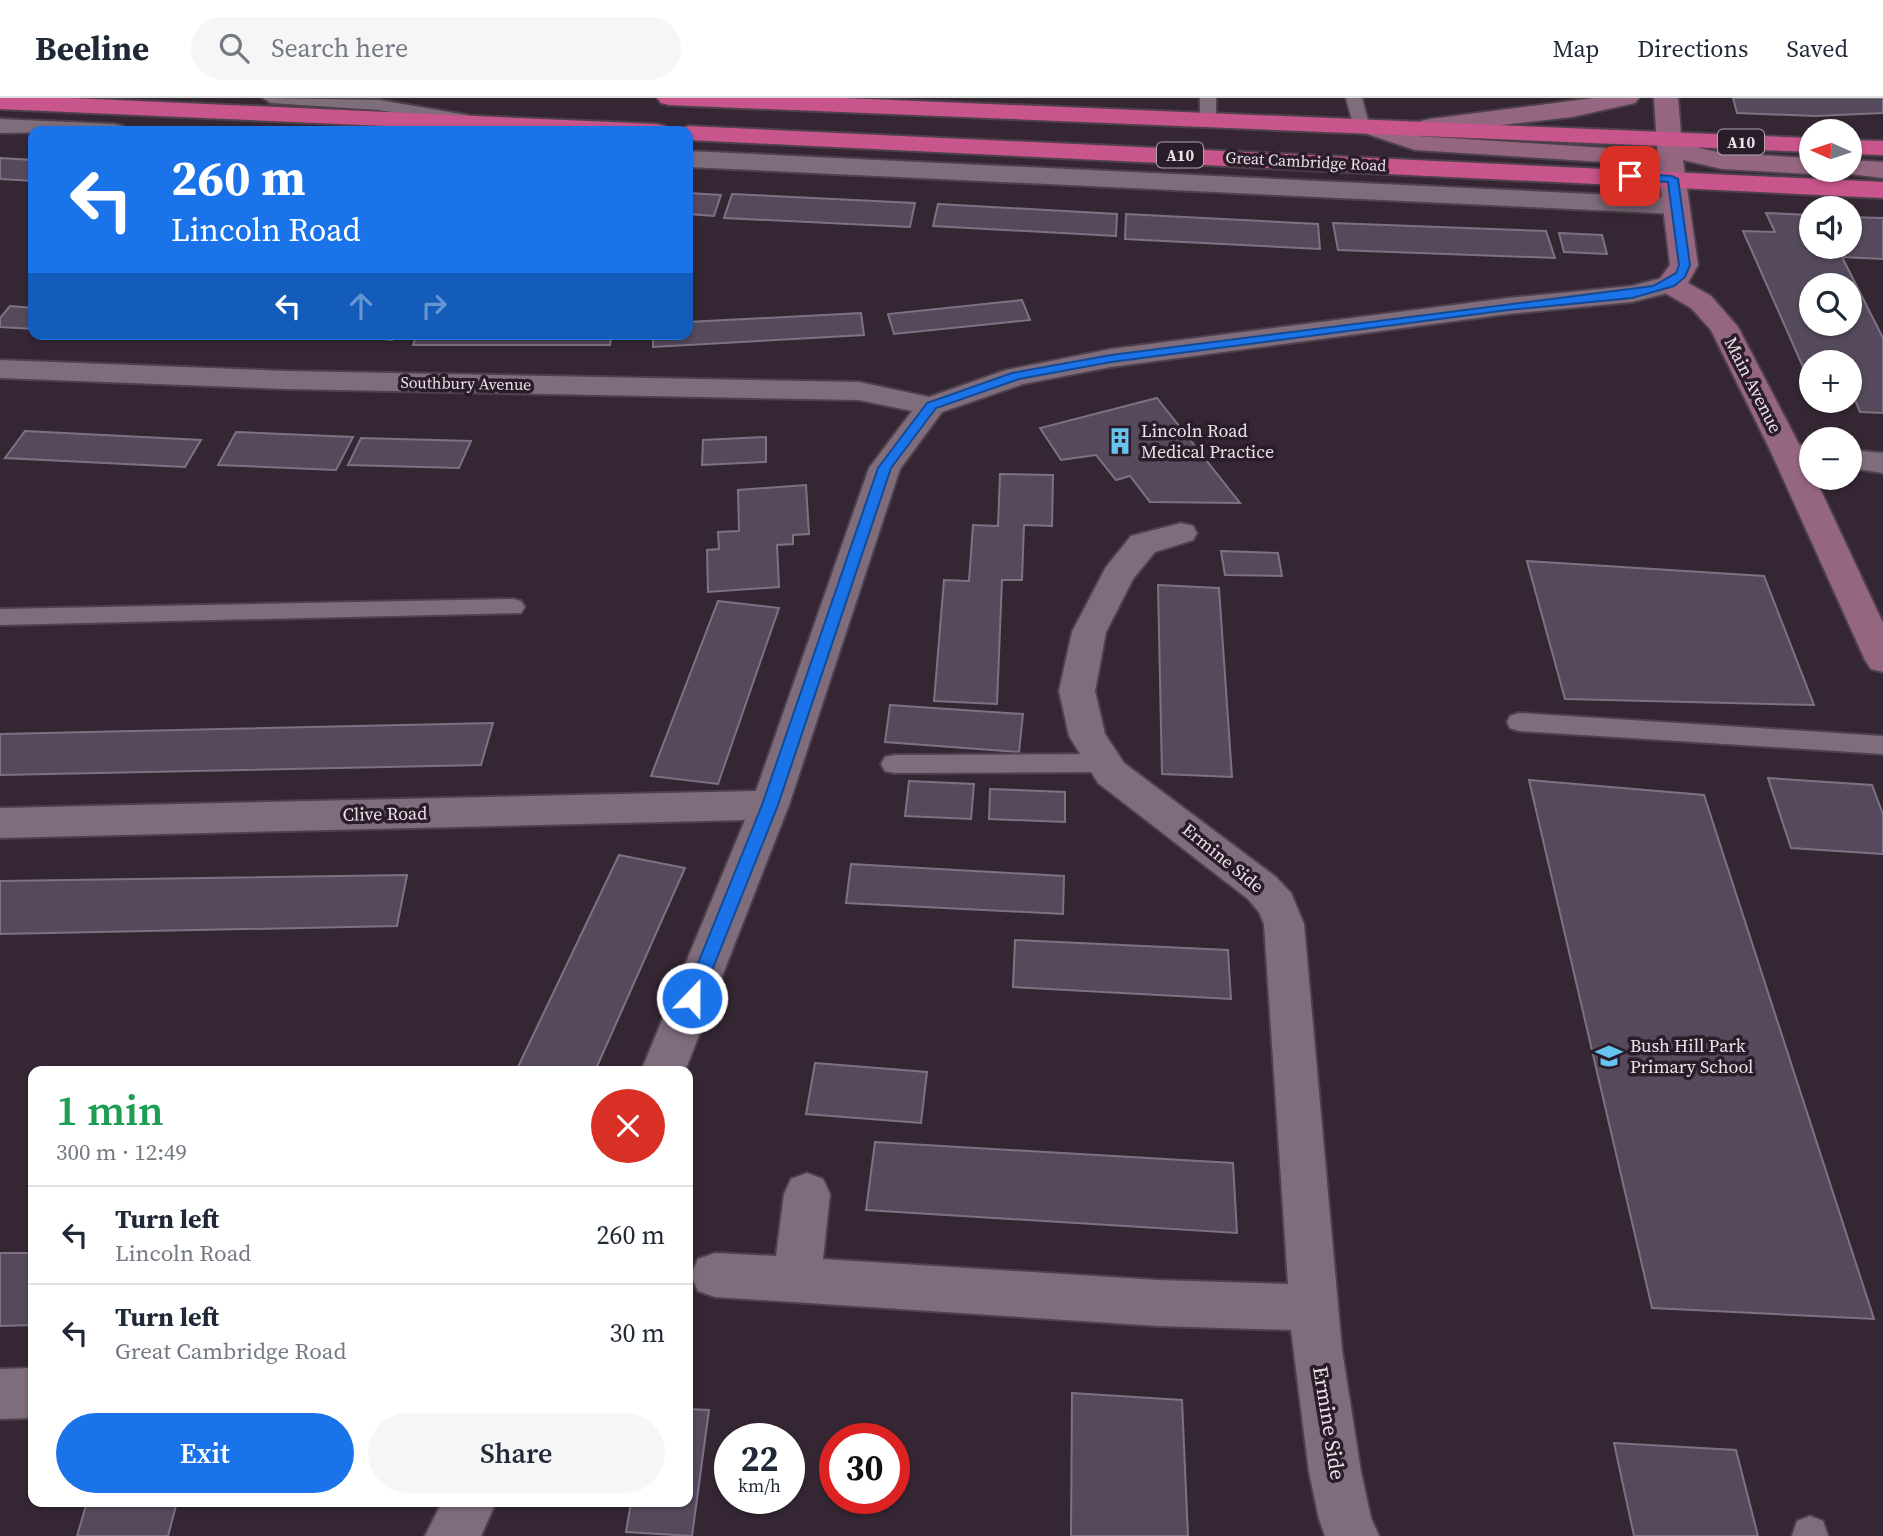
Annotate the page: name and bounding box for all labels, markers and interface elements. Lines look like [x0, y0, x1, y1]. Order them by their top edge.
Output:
search box [191, 17, 681, 80]
text: Beeline [35, 26, 149, 71]
icon: search [215, 29, 253, 67]
text: Search here [271, 30, 408, 66]
text: Map [1552, 32, 1599, 65]
text: Directions [1637, 32, 1748, 65]
text: Saved [1786, 32, 1848, 65]
north arrow [1799, 119, 1862, 182]
map controls [1799, 119, 1862, 490]
road number: A10 [1718, 130, 1764, 154]
road number: A10 [1157, 142, 1203, 167]
text: 260 m [171, 144, 306, 211]
street label: Great Cambridge Road [1225, 146, 1387, 176]
pin [1600, 146, 1660, 206]
icon: left [56, 154, 147, 245]
icon: arrive [1611, 157, 1649, 195]
button: sound [1799, 196, 1862, 259]
text: Lincoln Road [171, 208, 361, 252]
button: search [1799, 273, 1862, 336]
icon: left [269, 287, 307, 325]
icon: ahead [342, 287, 380, 325]
icon: right [415, 287, 453, 325]
street label: Main Avenue [1719, 332, 1788, 437]
button: + [1799, 350, 1862, 413]
street label: Southbury Avenue [400, 371, 532, 395]
place label: Lincoln Road Medical Practice [1141, 418, 1274, 464]
building icon: Lincoln Road Medical Practice [1105, 426, 1135, 456]
button: − [1799, 427, 1862, 490]
street label: Clive Road [342, 800, 428, 827]
street label: Ermine Side [1177, 817, 1269, 898]
position arrow [655, 961, 729, 1035]
place label: Bush Hill Park Primary School [1630, 1033, 1753, 1079]
school or university icon: Bush Hill Park Primary School [1594, 1041, 1624, 1071]
text: 1 min [56, 1081, 164, 1139]
button: close [591, 1089, 665, 1163]
text: 300 m · 12:49 [56, 1136, 187, 1168]
text: Turn left [115, 1201, 219, 1237]
icon: left [56, 1216, 94, 1254]
text: 260 m [597, 1217, 665, 1253]
text: Lincoln Road [115, 1237, 251, 1269]
text: Turn left [115, 1299, 219, 1335]
icon: left [56, 1314, 94, 1352]
text: 30 m [610, 1315, 665, 1351]
text: Great Cambridge Road [115, 1335, 347, 1367]
street label: Ermine Side [1306, 1364, 1353, 1482]
button: Exit [56, 1413, 354, 1493]
button: Share [368, 1413, 665, 1493]
speed limit sign: 30 [819, 1423, 910, 1514]
text: 22 [741, 1435, 778, 1483]
text: km/h [738, 1473, 781, 1498]

